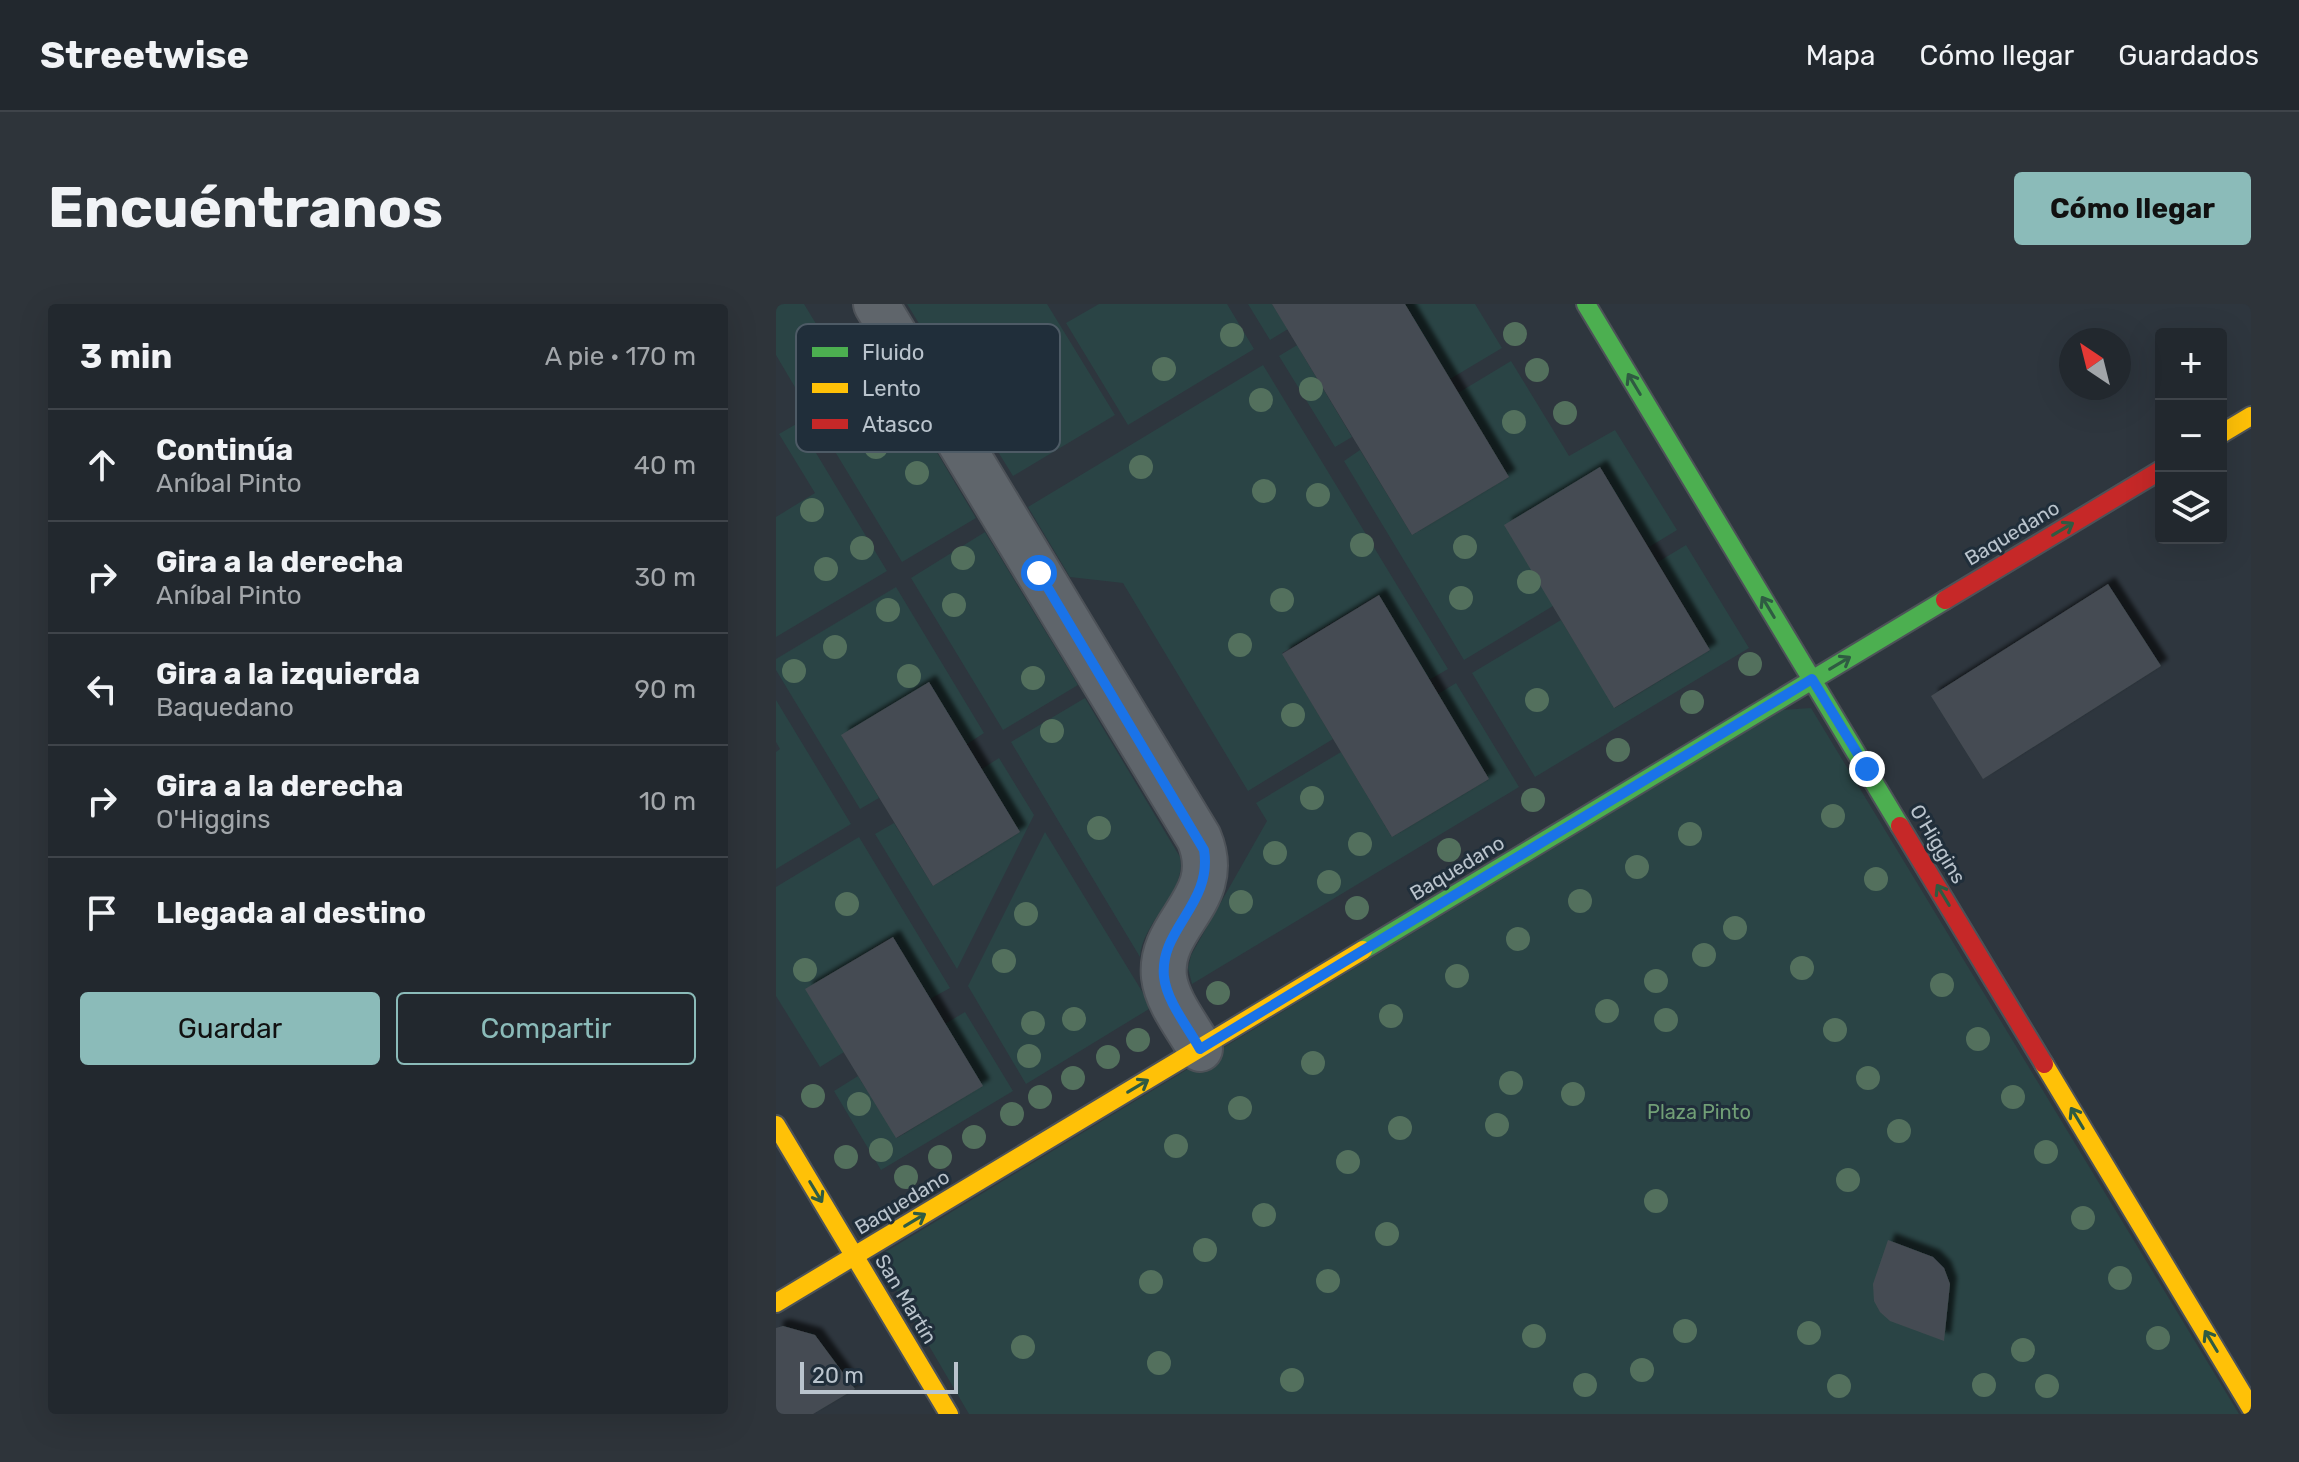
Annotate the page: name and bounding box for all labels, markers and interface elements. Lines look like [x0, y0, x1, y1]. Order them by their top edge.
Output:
text: Streetwise [40, 32, 249, 78]
text: Mapa [1806, 39, 1875, 72]
text: Cómo llegar [1919, 39, 2074, 72]
text: Guardados [2118, 39, 2259, 72]
button: Cómo llegar [2014, 172, 2251, 245]
text: Encuéntranos [48, 175, 443, 241]
legend [796, 324, 1060, 452]
north arrow [2059, 328, 2131, 400]
map controls [2155, 328, 2227, 544]
button: + [2155, 328, 2227, 400]
text: 3 min [80, 336, 172, 377]
text: Fluido [862, 339, 924, 366]
text: A pie · 170 m [545, 341, 696, 372]
one-way arrow [1626, 373, 1642, 396]
text: Lento [862, 375, 921, 402]
button: − [2155, 400, 2227, 472]
text: Atasco [862, 411, 933, 438]
text: Continúa [156, 432, 293, 468]
icon: ahead [80, 443, 124, 487]
text: 40 m [634, 450, 696, 481]
text: Aníbal Pinto [156, 468, 302, 499]
button: layers [2155, 472, 2227, 544]
street label: Baquedano [1960, 495, 2064, 571]
one-way arrow [2051, 520, 2074, 536]
text: Gira a la derecha [156, 544, 403, 580]
icon: right [80, 555, 124, 599]
route start [1021, 555, 1057, 591]
text: 30 m [634, 562, 696, 593]
text: Aníbal Pinto [156, 580, 302, 611]
one-way arrow [1760, 596, 1776, 619]
one-way arrow [1828, 654, 1851, 670]
text: Gira a la izquierda [156, 656, 420, 692]
icon: left [80, 667, 124, 711]
text: 90 m [635, 674, 696, 705]
text: Baquedano [156, 692, 294, 723]
route end [1849, 751, 1885, 787]
text: Gira a la derecha [156, 768, 403, 804]
icon: right [80, 779, 124, 823]
text: 10 m [639, 786, 696, 817]
street label: O'Higgins [1905, 800, 1971, 888]
text: O'Higgins [156, 804, 270, 835]
street label: Baquedano [1405, 830, 1509, 906]
one-way arrow [1934, 884, 1950, 907]
icon: arrive [80, 891, 124, 935]
text: Llegada al destino [156, 895, 426, 931]
button: Guardar [80, 992, 380, 1065]
button: Compartir [396, 992, 696, 1065]
one-way arrow [1126, 1078, 1149, 1094]
park label: Plaza Pinto [1647, 1100, 1751, 1124]
one-way arrow [2068, 1107, 2084, 1130]
street label: Baquedano [850, 1164, 954, 1240]
one-way arrow [808, 1180, 824, 1203]
one-way arrow [903, 1212, 926, 1228]
street label: San Martín [870, 1250, 942, 1348]
one-way arrow [2203, 1330, 2219, 1353]
scale bar [800, 1358, 958, 1394]
text: 20 m [812, 1362, 864, 1389]

